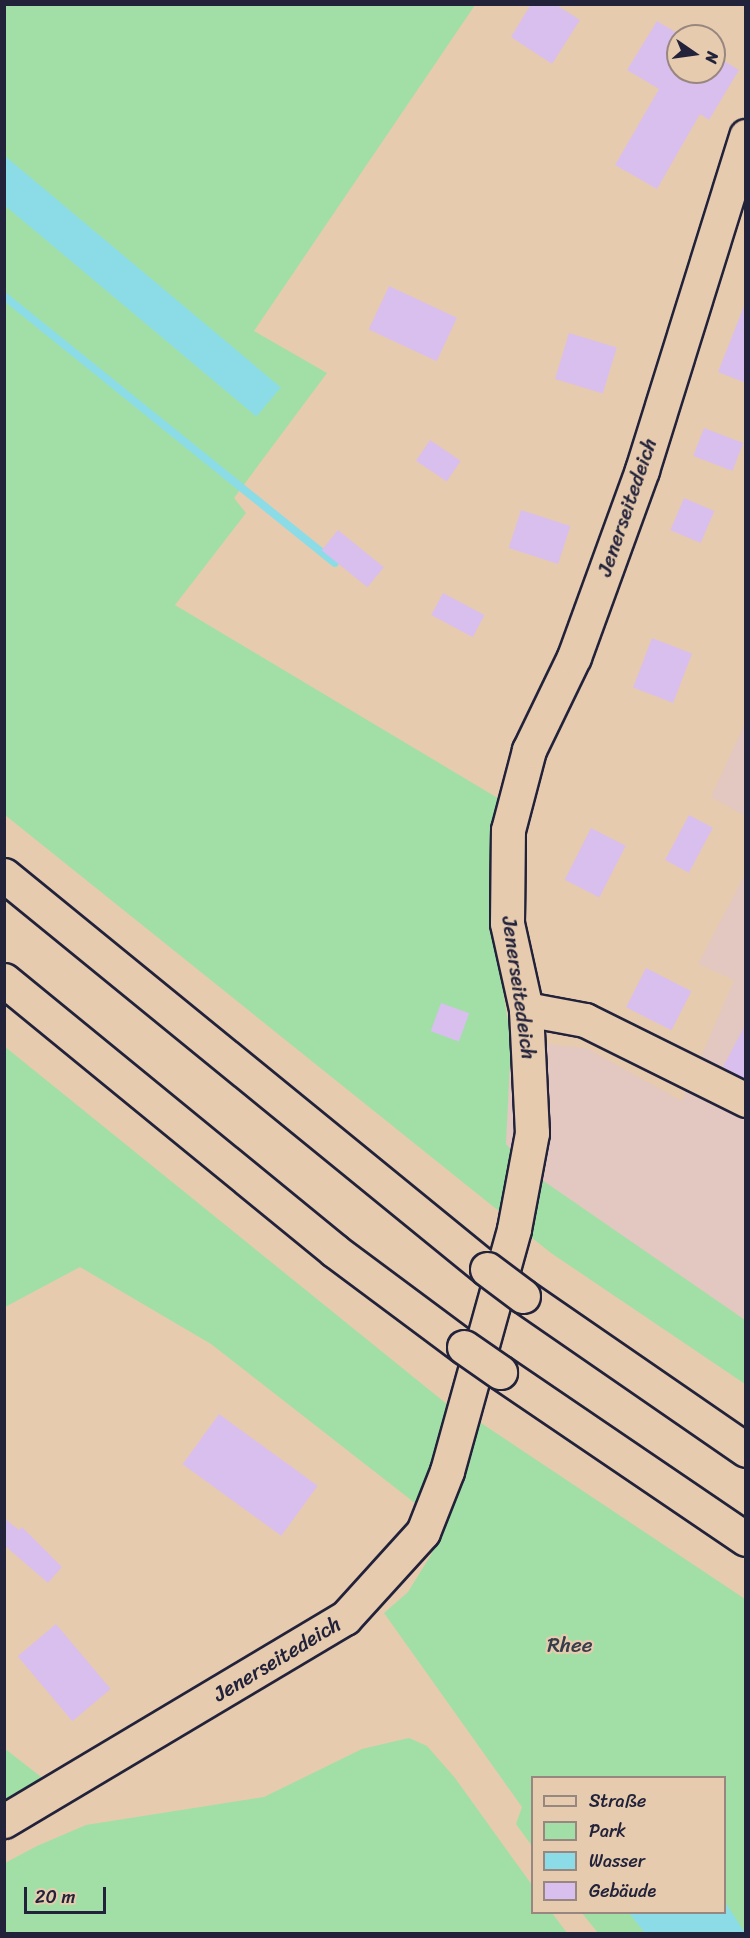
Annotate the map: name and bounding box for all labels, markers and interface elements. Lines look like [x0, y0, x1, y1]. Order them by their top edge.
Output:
north arrow [666, 24, 726, 84]
text: N [697, 49, 727, 66]
street label: Jenerseitedeich [592, 435, 662, 579]
street label: Jenerseitedeich [496, 915, 542, 1061]
street label: Jenerseitedeich [209, 1611, 345, 1707]
park label: Rhee [547, 1632, 593, 1658]
legend [531, 1776, 726, 1914]
text: Straße [589, 1785, 646, 1817]
text: Park [589, 1815, 626, 1847]
text: Wasser [589, 1845, 645, 1877]
scale bar [27, 1875, 110, 1913]
text: Gebäude [589, 1875, 656, 1907]
text: 20 m [35, 1881, 75, 1913]

